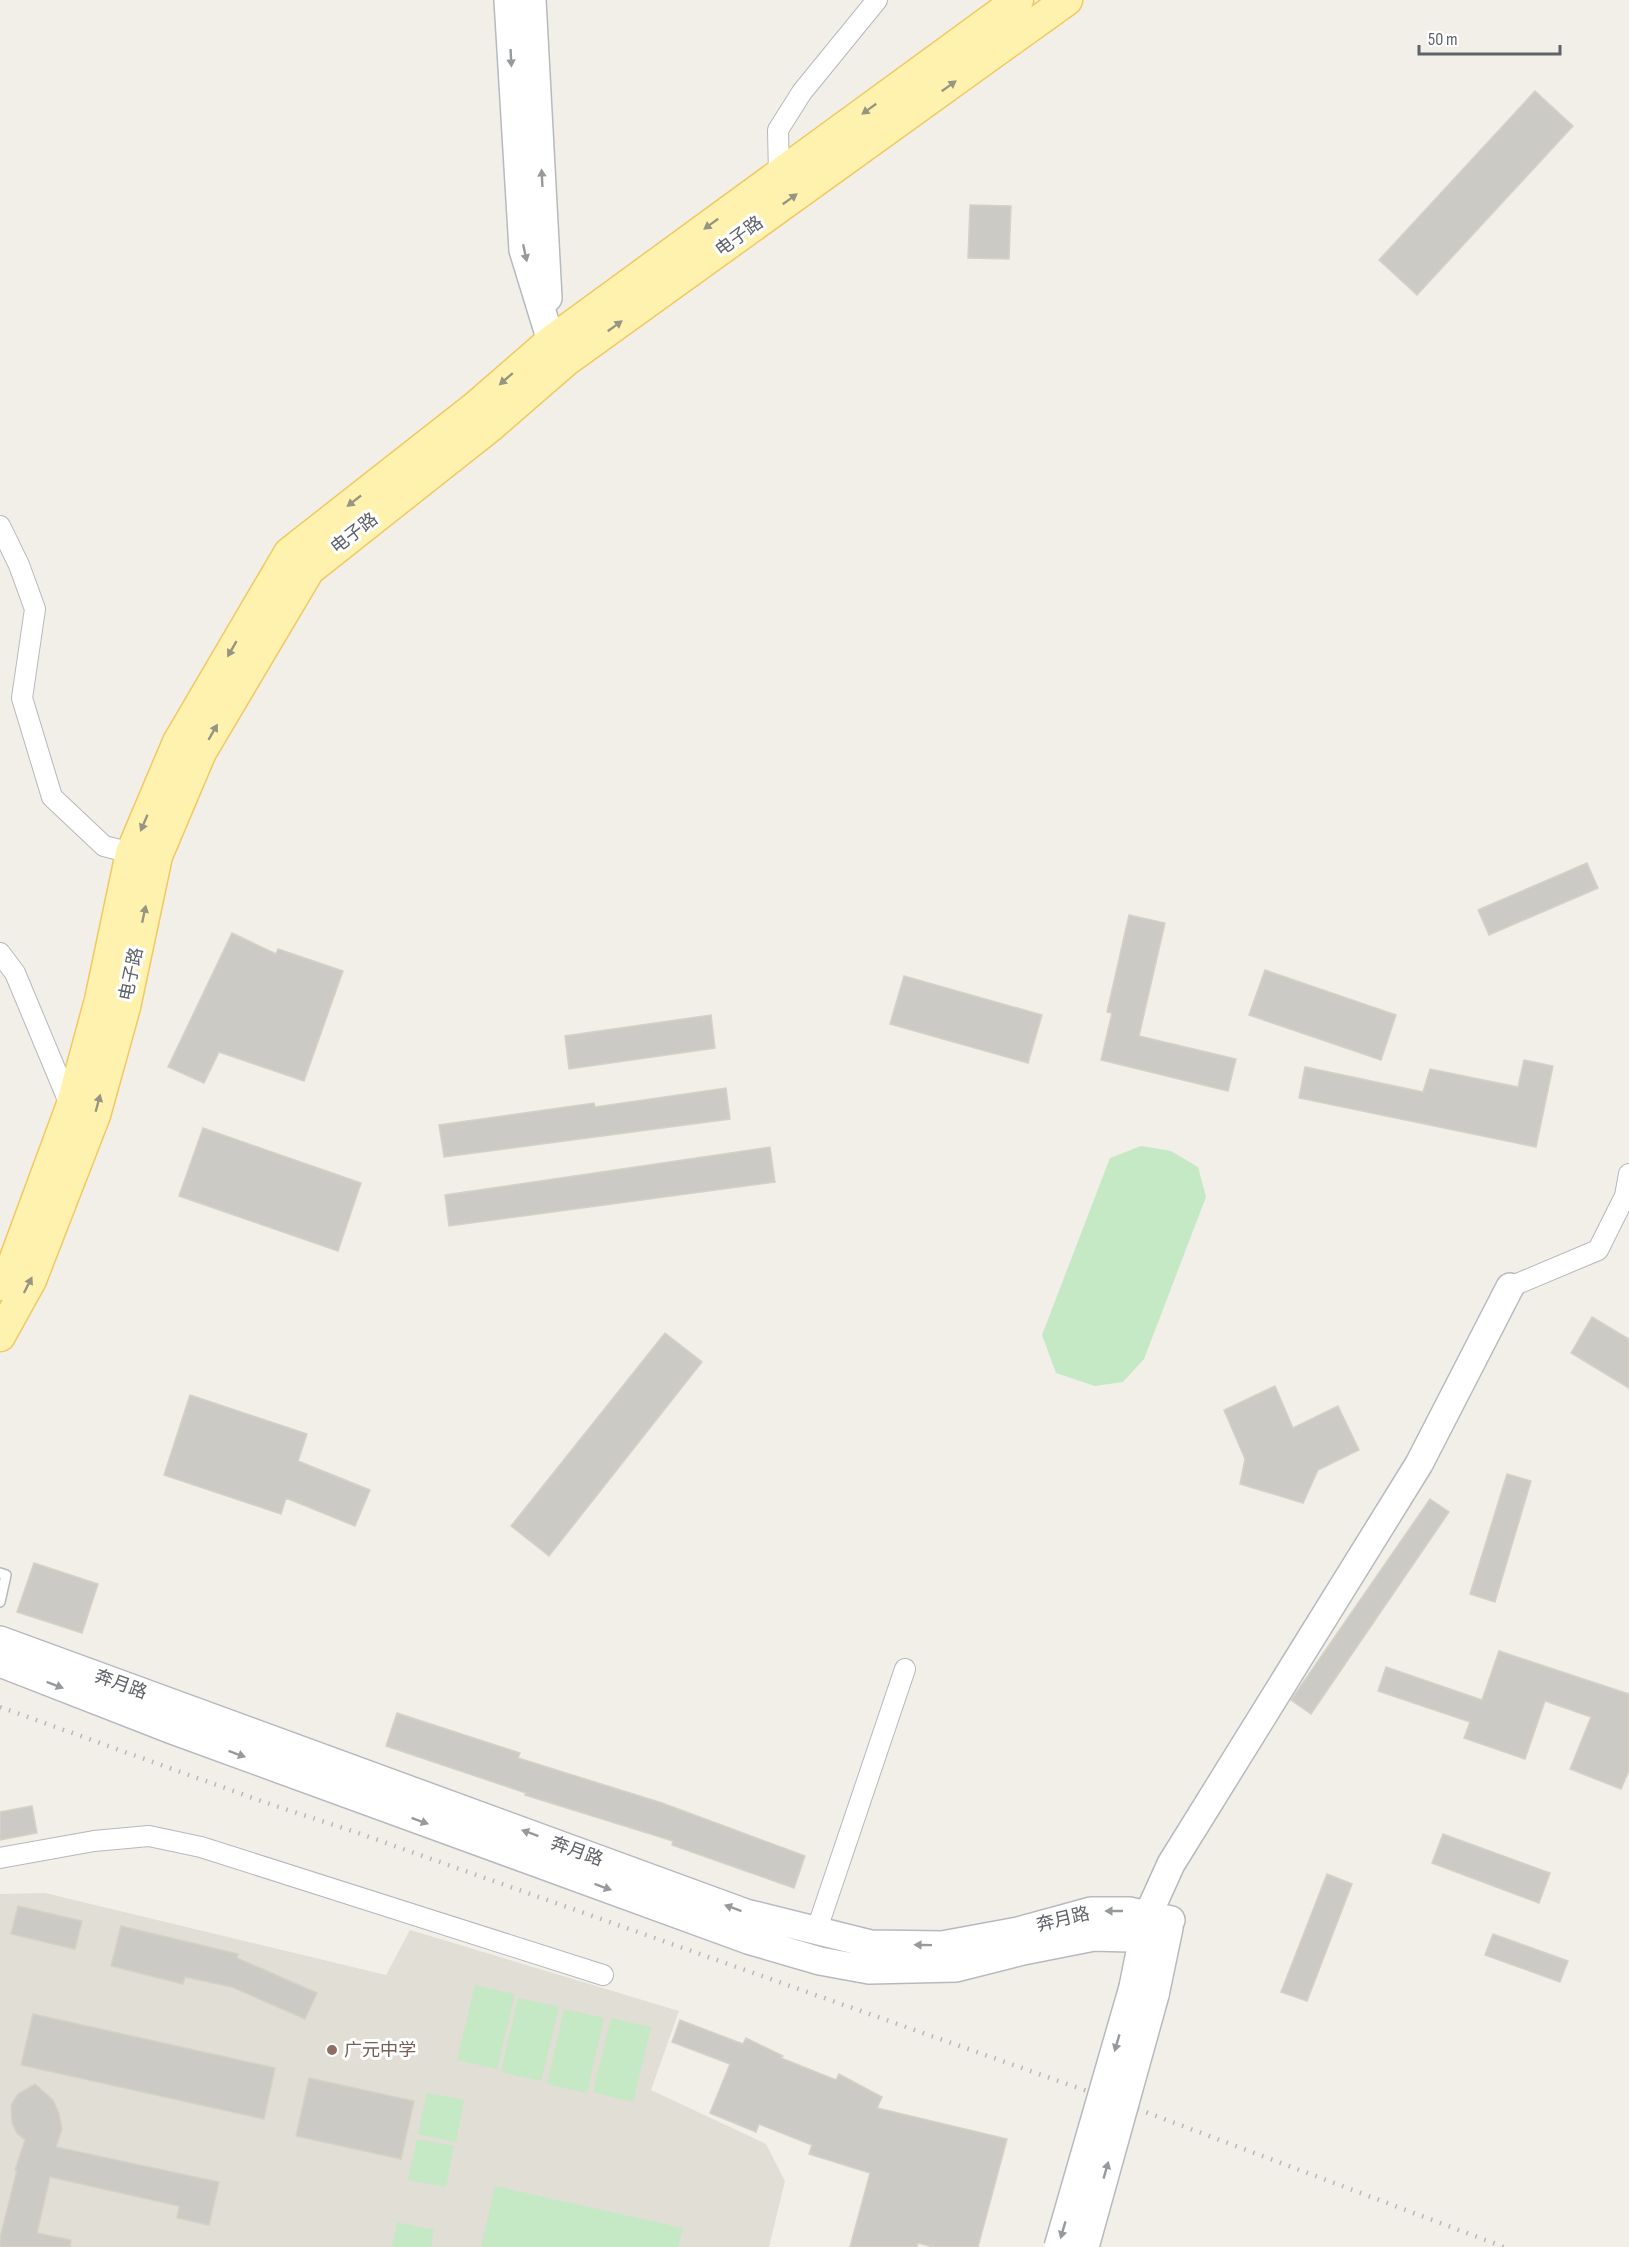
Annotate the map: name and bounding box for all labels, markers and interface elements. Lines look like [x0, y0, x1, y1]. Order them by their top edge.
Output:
scale bar [1419, 18, 1560, 56]
text: 50 m [1428, 29, 1458, 50]
one-way arrow [507, 49, 516, 68]
one-way arrow [941, 80, 956, 92]
one-way arrow [861, 102, 876, 114]
one-way arrow [538, 168, 547, 187]
one-way arrow [783, 194, 798, 206]
street label: 电子路 [711, 212, 767, 261]
one-way arrow [704, 217, 719, 229]
one-way arrow [521, 244, 530, 263]
one-way arrow [607, 320, 622, 332]
one-way arrow [499, 372, 514, 386]
one-way arrow [347, 495, 362, 507]
street label: 电子路 [327, 508, 382, 558]
one-way arrow [227, 641, 238, 657]
one-way arrow [207, 724, 218, 740]
one-way arrow [139, 814, 149, 832]
one-way arrow [140, 905, 150, 923]
street label: 电子路 [116, 946, 147, 1003]
one-way arrow [94, 1094, 104, 1112]
one-way arrow [23, 1276, 33, 1293]
street label: 奔月路 [92, 1665, 150, 1704]
one-way arrow [46, 1680, 64, 1690]
one-way arrow [228, 1749, 246, 1759]
one-way arrow [411, 1816, 429, 1826]
one-way arrow [521, 1828, 539, 1838]
street label: 奔月路 [548, 1832, 606, 1871]
one-way arrow [594, 1883, 612, 1893]
one-way arrow [724, 1903, 742, 1912]
street label: 奔月路 [1034, 1903, 1092, 1936]
one-way arrow [1105, 1906, 1124, 1916]
one-way arrow [913, 1940, 932, 1950]
one-way arrow [1111, 2034, 1121, 2052]
place label: 广元中学 [344, 2040, 416, 2061]
marker: 广元中学 [325, 2043, 339, 2057]
one-way arrow [1102, 2161, 1111, 2179]
one-way arrow [1058, 2221, 1067, 2239]

